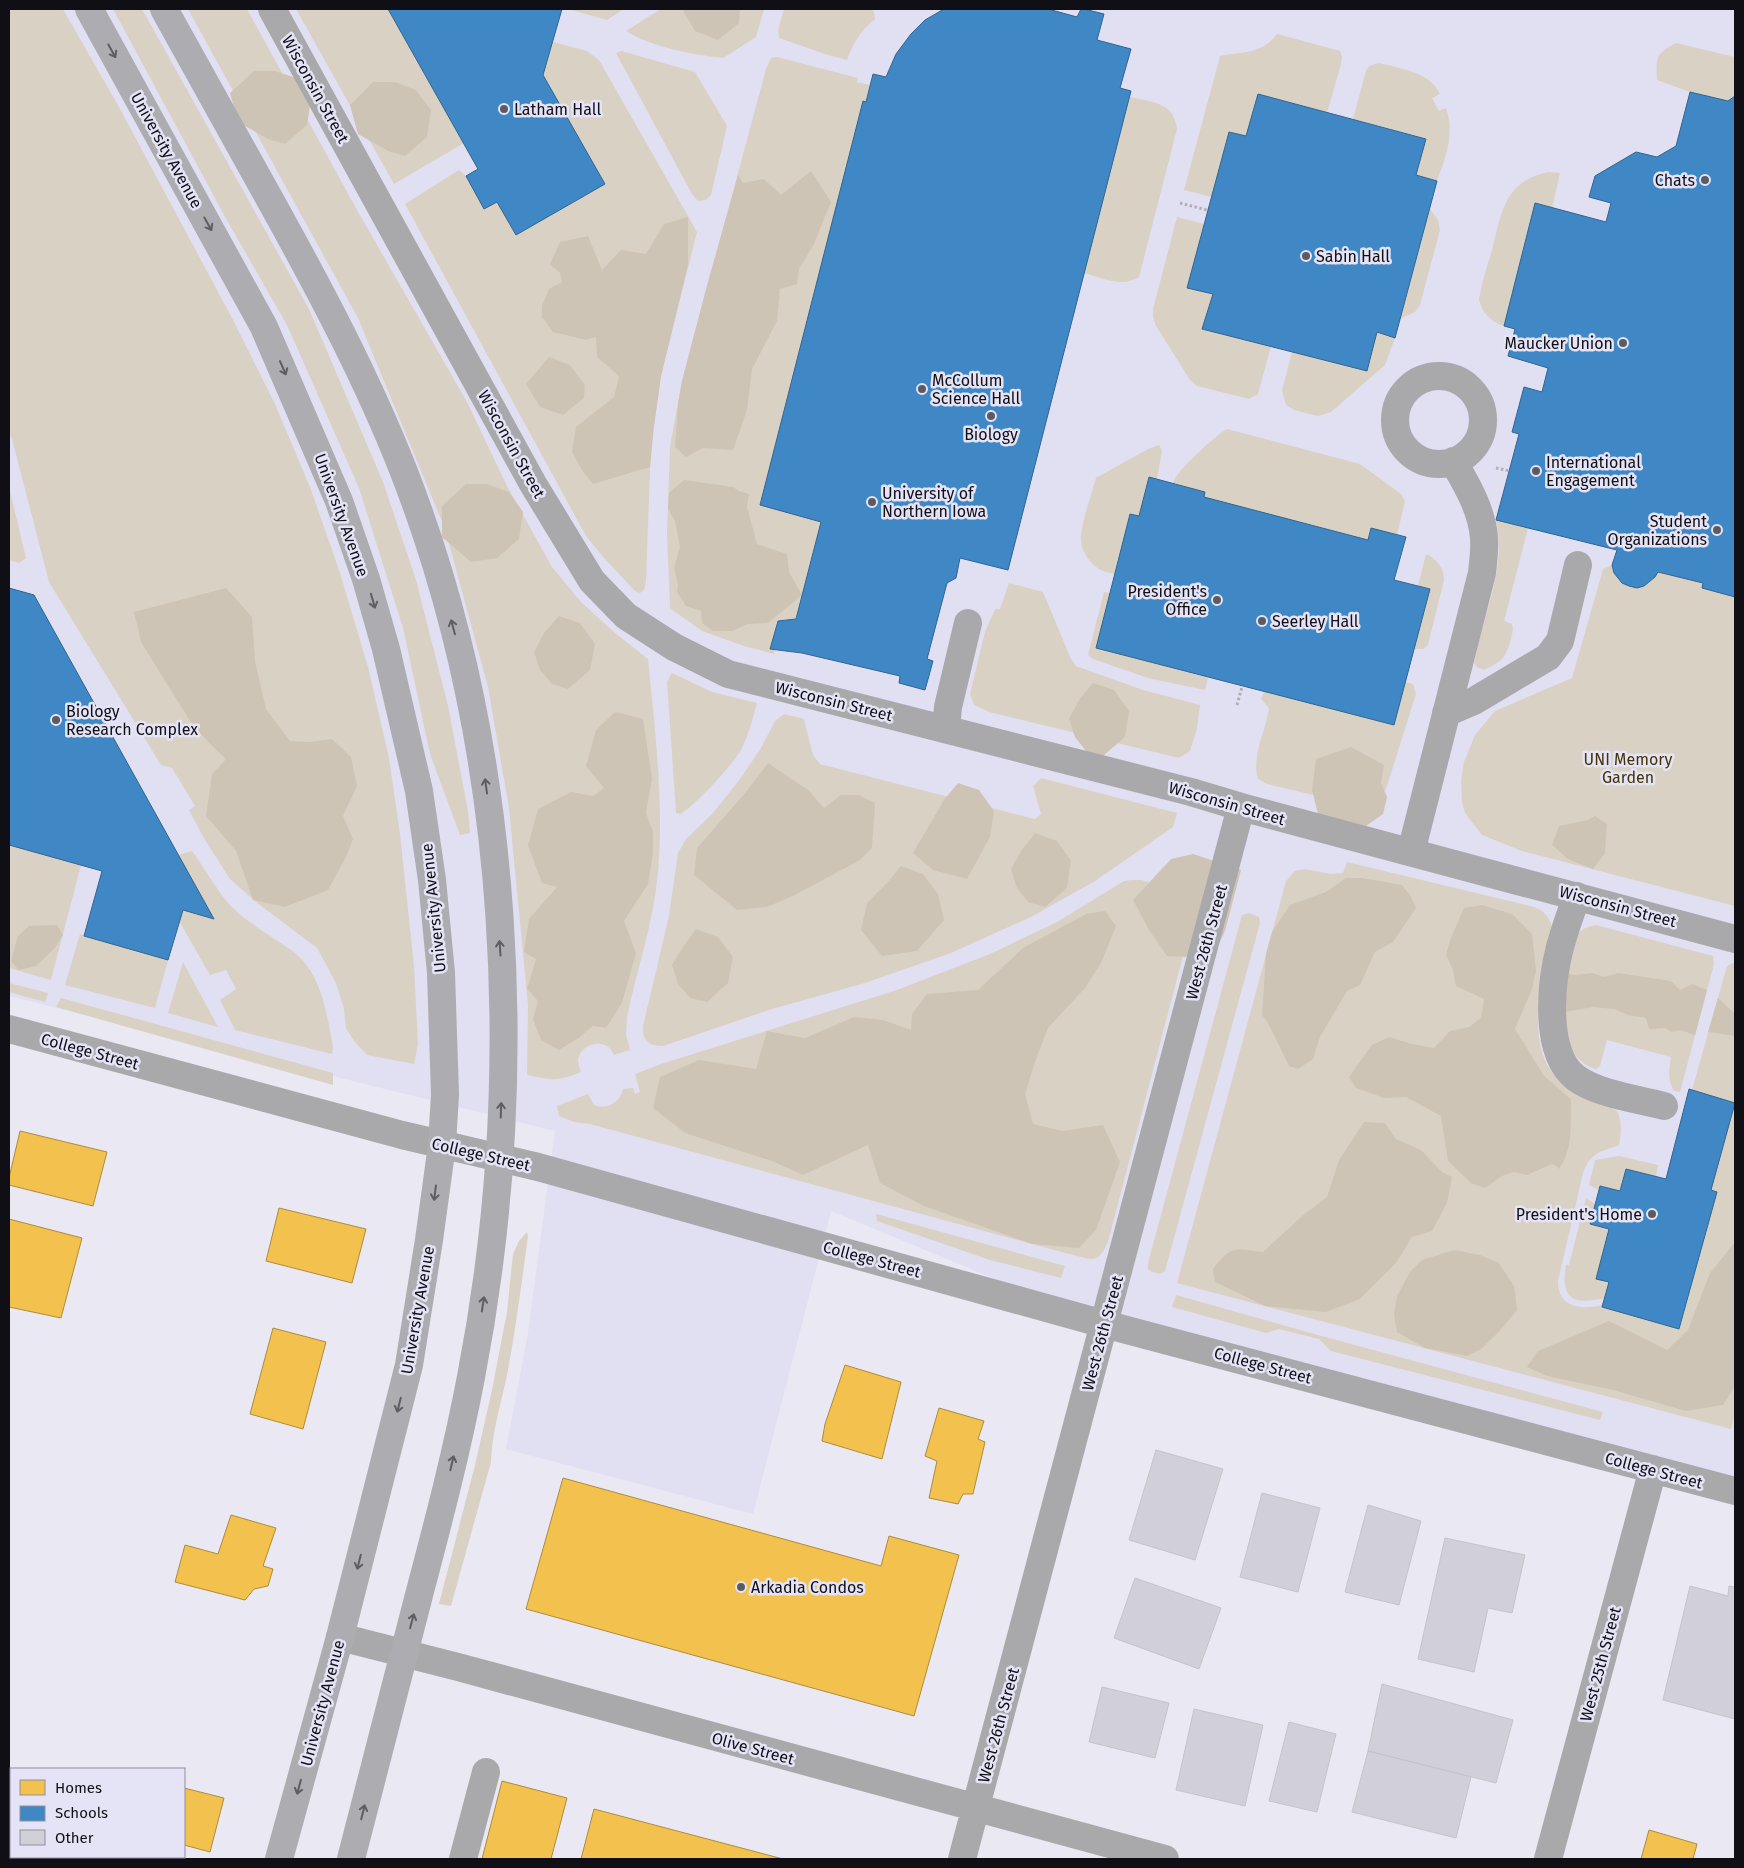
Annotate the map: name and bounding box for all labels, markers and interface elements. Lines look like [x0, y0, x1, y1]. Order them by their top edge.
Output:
street label: Wisconsin Street [278, 32, 353, 147]
one-way arrow [107, 44, 117, 59]
street label: University Avenue [127, 89, 206, 212]
place label: Latham Hall [514, 100, 601, 119]
marker: Latham Hall [498, 103, 510, 115]
place label: Chats [1655, 171, 1695, 190]
marker: Chats [1699, 174, 1711, 186]
one-way arrow [203, 217, 213, 231]
place label: Sabin Hall [1316, 247, 1390, 266]
marker: Sabin Hall [1300, 250, 1312, 262]
place label: Maucker Union [1505, 334, 1613, 353]
marker: Maucker Union [1617, 337, 1629, 349]
one-way arrow [278, 360, 288, 375]
place label: McCollum Science Hall [932, 371, 1020, 408]
marker: McCollum Science Hall [916, 383, 928, 395]
street label: Wisconsin Street [474, 387, 549, 502]
marker: Biology [985, 410, 997, 422]
place label: Biology [964, 425, 1018, 444]
street label: University Avenue [310, 451, 373, 579]
place label: International Engagement [1546, 453, 1641, 490]
marker: International Engagement [1530, 465, 1542, 477]
place label: University of Northern Iowa [882, 484, 986, 521]
marker: University of Northern Iowa [866, 496, 878, 508]
place label: Student Organizations [1607, 512, 1707, 549]
marker: Student Organizations [1711, 524, 1723, 536]
place label: President's Office [1128, 582, 1207, 619]
one-way arrow [368, 593, 378, 609]
marker: President's Office [1211, 594, 1223, 606]
place label: Seerley Hall [1272, 612, 1359, 631]
marker: Seerley Hall [1256, 615, 1268, 627]
one-way arrow [448, 619, 457, 635]
street label: Wisconsin Street [773, 678, 895, 725]
place label: Biology Research Complex [66, 702, 198, 739]
marker: Biology Research Complex [50, 714, 62, 726]
park label: UNI Memory Garden [1584, 750, 1672, 787]
one-way arrow [480, 778, 490, 794]
street label: Wisconsin Street [1166, 778, 1287, 829]
street label: University Avenue [417, 842, 450, 974]
street label: West 26th Street [1182, 882, 1231, 1002]
street label: Wisconsin Street [1557, 882, 1679, 931]
one-way arrow [496, 940, 505, 956]
street label: College Street [39, 1029, 141, 1074]
one-way arrow [497, 1102, 506, 1118]
street label: College Street [430, 1134, 532, 1175]
one-way arrow [430, 1185, 440, 1201]
place label: President's Home [1516, 1205, 1642, 1224]
marker: President's Home [1646, 1208, 1658, 1220]
street label: College Street [821, 1237, 923, 1282]
street label: University Avenue [397, 1245, 438, 1376]
street label: West 26th Street [1078, 1273, 1127, 1393]
one-way arrow [478, 1296, 488, 1312]
street label: College Street [1212, 1343, 1314, 1388]
one-way arrow [394, 1396, 403, 1412]
street label: College Street [1603, 1448, 1705, 1493]
one-way arrow [448, 1456, 457, 1472]
one-way arrow [354, 1554, 363, 1570]
place label: Arkadia Condos [751, 1578, 864, 1597]
marker: Arkadia Condos [735, 1581, 747, 1593]
street label: West 25th Street [1576, 1605, 1625, 1724]
one-way arrow [408, 1613, 417, 1629]
street label: University Avenue [297, 1638, 348, 1768]
street label: West 26th Street [974, 1665, 1023, 1785]
street label: Olive Street [710, 1728, 796, 1769]
legend [10, 1768, 185, 1858]
one-way arrow [293, 1778, 303, 1794]
text: Homes [55, 1779, 102, 1797]
text: Schools [55, 1804, 108, 1822]
one-way arrow [359, 1805, 368, 1821]
text: Other [55, 1829, 94, 1847]

